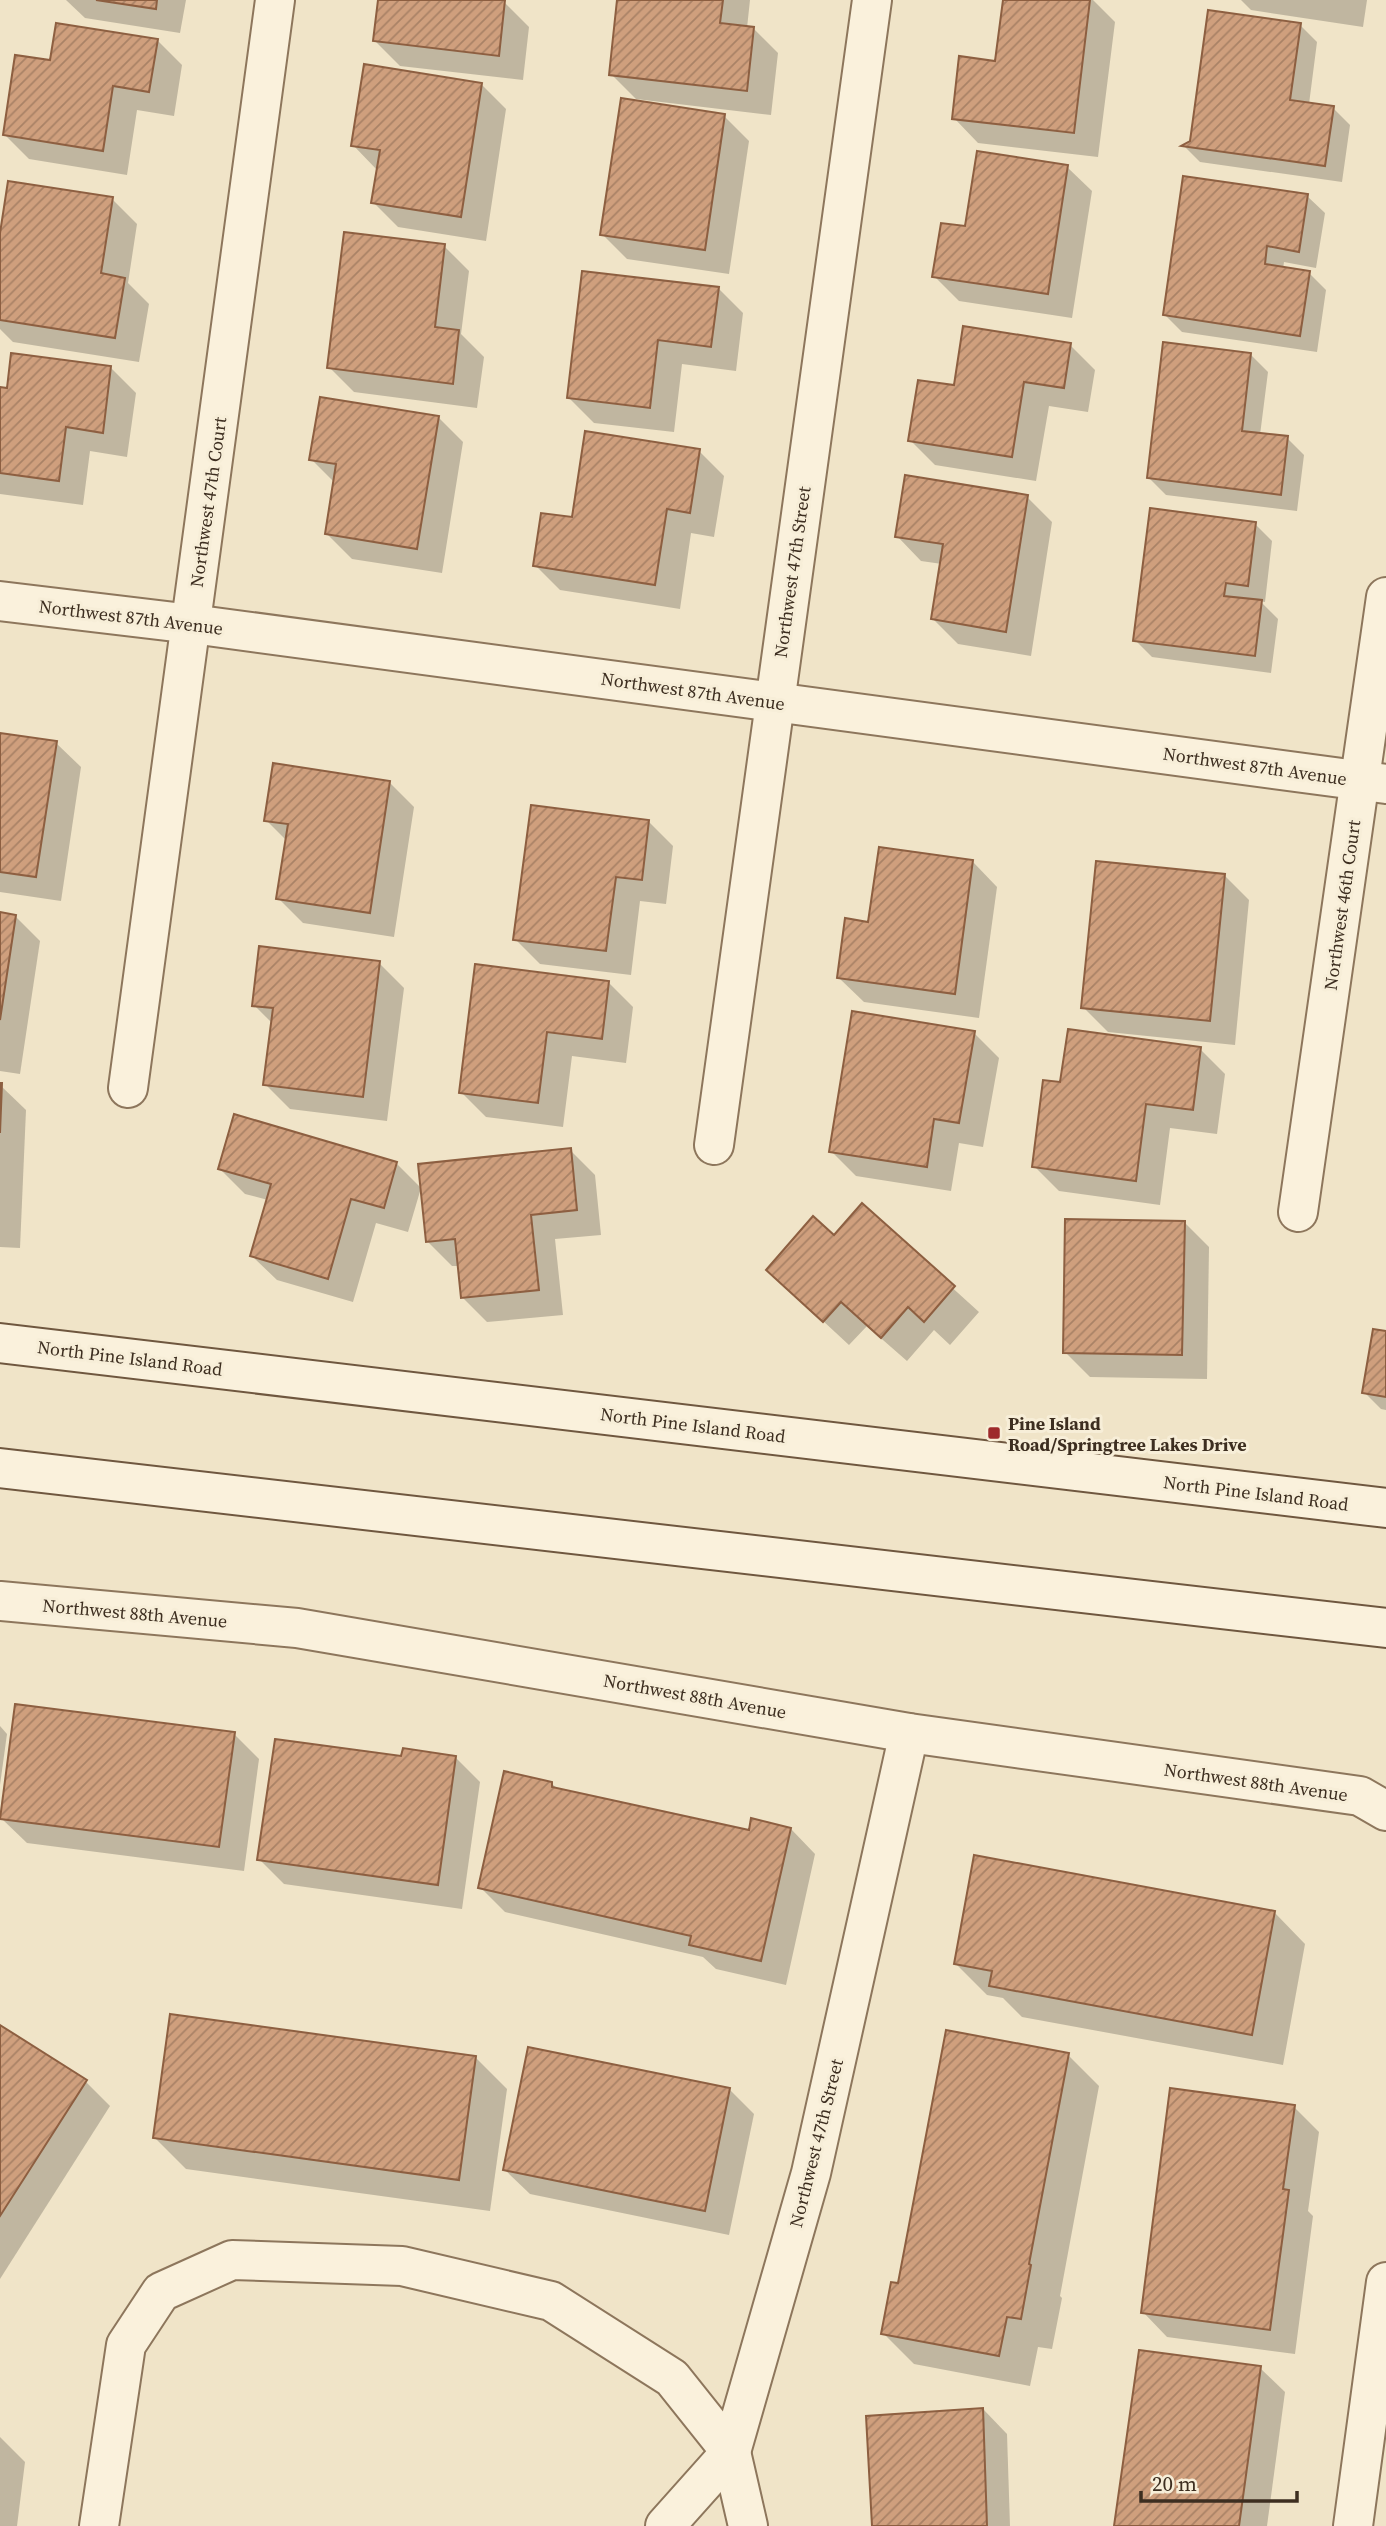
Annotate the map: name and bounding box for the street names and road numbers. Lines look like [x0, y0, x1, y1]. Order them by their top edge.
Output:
street label: Northwest 47th Court [184, 415, 232, 589]
street label: Northwest 47th Street [768, 485, 816, 659]
street label: Northwest 87th Avenue [37, 593, 225, 641]
street label: Northwest 87th Avenue [599, 666, 787, 716]
street label: Northwest 87th Avenue [1161, 741, 1349, 791]
street label: Northwest 46th Court [1318, 818, 1366, 992]
street label: North Pine Island Road [36, 1334, 224, 1382]
street label: North Pine Island Road [599, 1401, 787, 1449]
street label: North Pine Island Road [1162, 1469, 1350, 1517]
street label: Northwest 88th Avenue [42, 1592, 228, 1634]
street label: Northwest 88th Avenue [602, 1668, 788, 1724]
street label: Northwest 88th Avenue [1162, 1757, 1350, 1807]
street label: Northwest 47th Street [783, 2056, 849, 2230]

